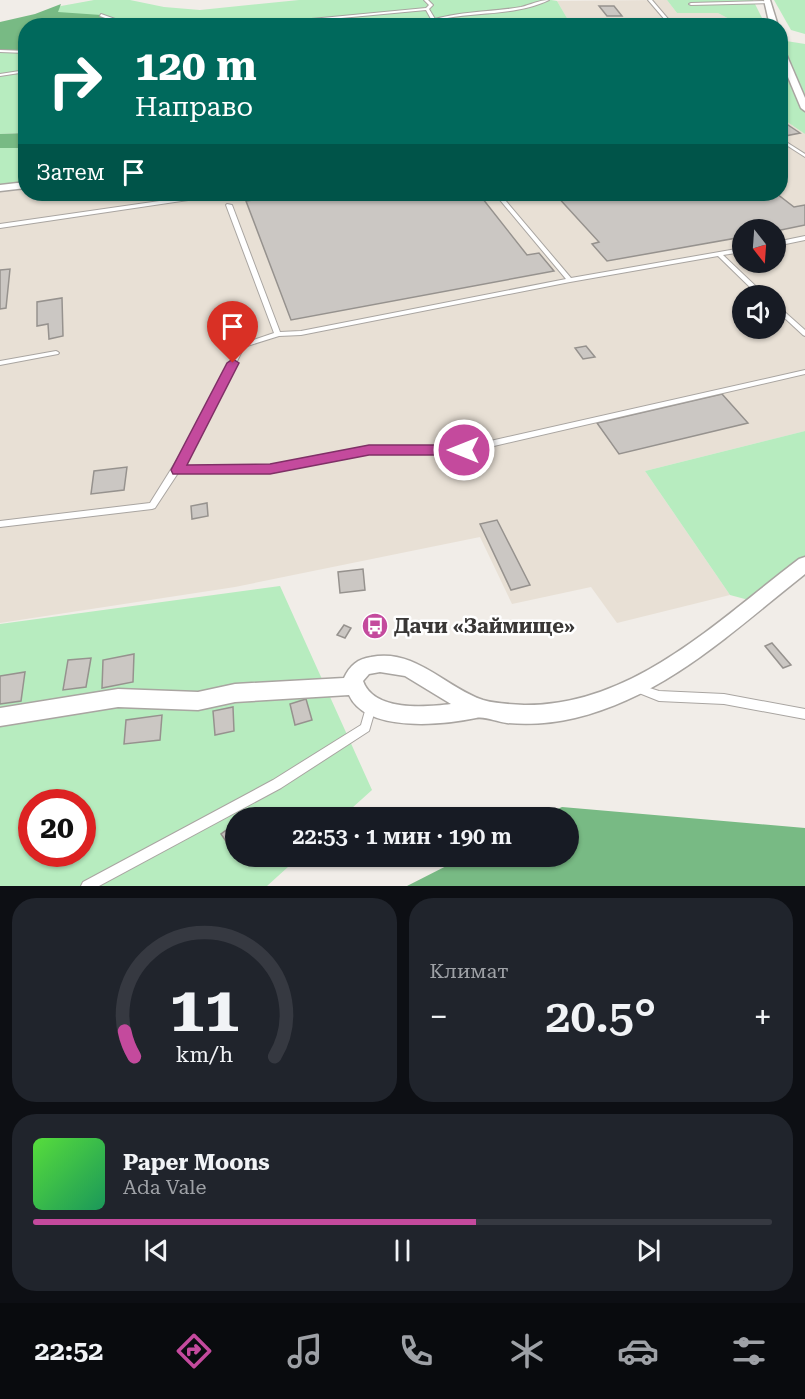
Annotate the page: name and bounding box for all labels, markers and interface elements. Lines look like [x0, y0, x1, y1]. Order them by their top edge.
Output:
text: 120 m [135, 41, 257, 90]
icon: right [36, 42, 114, 120]
text: Направо [135, 91, 253, 123]
icon: arrive [117, 156, 150, 189]
text: Затем [36, 160, 105, 185]
north arrow [732, 219, 786, 273]
map controls [732, 219, 786, 339]
button: sound [732, 285, 786, 339]
pin [207, 301, 258, 363]
icon: arrive [216, 310, 249, 343]
position arrow [432, 418, 496, 482]
bus stop icon: Дачи «Займище» [360, 611, 390, 641]
place label: Дачи «Займище» [394, 614, 575, 638]
speed limit sign: 20 [18, 789, 96, 867]
text: 22:53 · 1 мин · 190 m [292, 824, 512, 849]
text: Климат [430, 959, 509, 983]
text: 11 [169, 973, 239, 1046]
text: 20.5° [545, 990, 656, 1043]
text: − [430, 997, 448, 1036]
text: + [754, 997, 772, 1036]
text: km/h [176, 1042, 233, 1067]
text: Paper Moons [123, 1150, 270, 1175]
text: Ada Vale [123, 1175, 206, 1199]
icon: previous [140, 1234, 173, 1267]
icon: pause [386, 1234, 419, 1267]
icon: next [632, 1234, 665, 1267]
icon: directions [173, 1330, 215, 1372]
icon: music [284, 1330, 326, 1372]
icon: phone [395, 1330, 437, 1372]
icon: climate [506, 1330, 548, 1372]
icon: car [617, 1330, 659, 1372]
icon: filters [728, 1330, 770, 1372]
text: 22:52 [35, 1335, 104, 1367]

